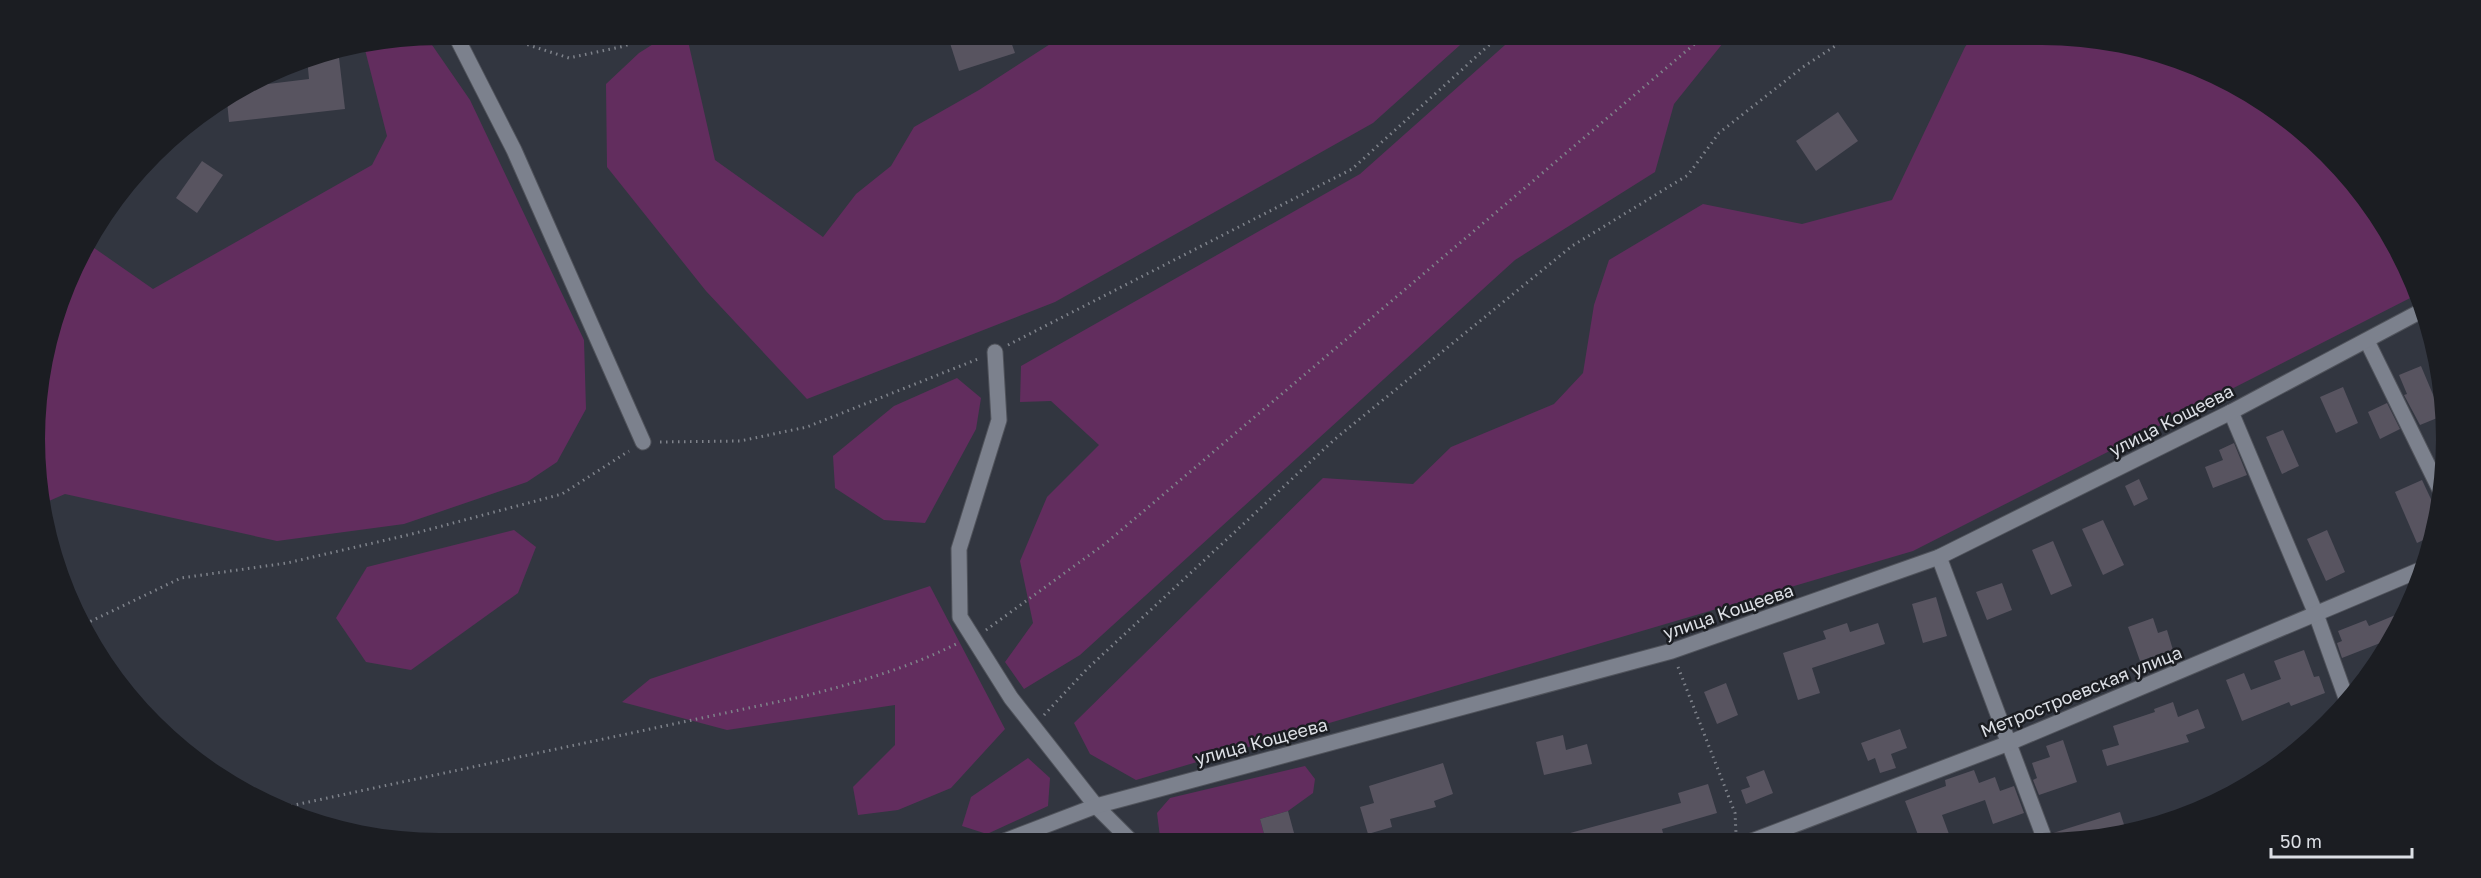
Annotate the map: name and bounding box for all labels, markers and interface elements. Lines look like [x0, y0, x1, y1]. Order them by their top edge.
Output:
street label: улица Кощеева [2105, 379, 2237, 461]
street label: улица Кощеева [1660, 578, 1796, 644]
street label: Метростроевская улица [1977, 640, 2185, 742]
street label: улица Кощеева [1192, 713, 1330, 769]
scale bar [2271, 821, 2412, 859]
text: 50 m [2280, 830, 2322, 852]

